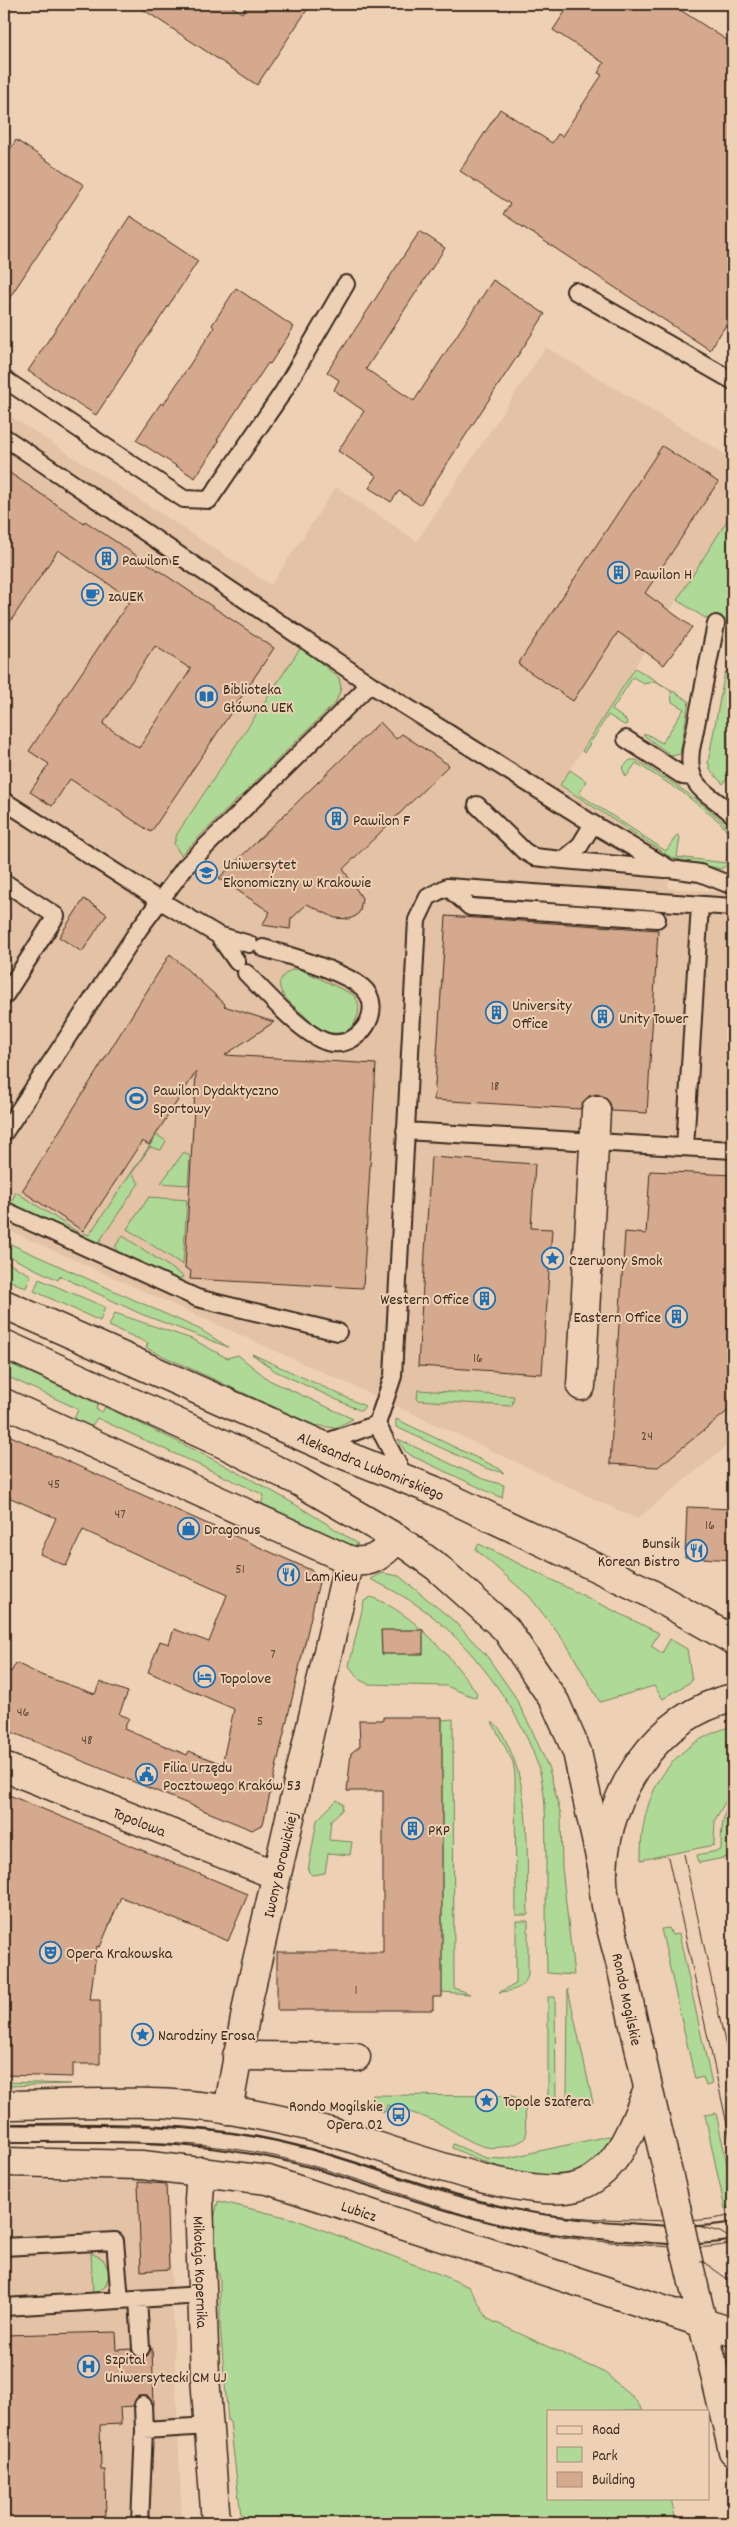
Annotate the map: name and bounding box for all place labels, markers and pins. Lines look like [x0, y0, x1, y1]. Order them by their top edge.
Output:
building icon: Pawilon E [94, 547, 118, 571]
place label: Pawilon E [122, 550, 180, 573]
building icon: Pawilon H [606, 561, 630, 585]
place label: Pawilon H [634, 564, 692, 587]
cafe icon: zaUEK [80, 583, 104, 607]
place label: zaUEK [108, 586, 144, 609]
place label: Biblioteka Główna UEK [223, 679, 293, 720]
library icon: Biblioteka Główna UEK [195, 685, 219, 709]
building icon: Pawilon F [325, 807, 349, 831]
place label: Pawilon F [353, 810, 410, 833]
place label: Uniwersytet Ekonomiczny w Krakowie [223, 854, 371, 895]
school or university icon: Uniwersytet Ekonomiczny w Krakowie [195, 860, 219, 884]
place label: University Office [512, 995, 572, 1036]
building icon: University Office [484, 1001, 508, 1025]
building icon: Unity Tower [591, 1005, 615, 1029]
place label: Unity Tower [619, 1008, 689, 1031]
place label: Pawilon Dydaktyczno Sportowy [153, 1080, 279, 1121]
sports icon: Pawilon Dydaktyczno Sportowy [125, 1086, 149, 1110]
place icon: Czerwony Smok [541, 1247, 565, 1271]
place label: Czerwony Smok [569, 1250, 663, 1273]
building icon: Western Office [473, 1286, 497, 1310]
place label: Western Office [380, 1289, 469, 1312]
building icon: Eastern Office [665, 1304, 689, 1328]
place label: Eastern Office [574, 1307, 661, 1330]
shop icon: Dragonus [176, 1516, 200, 1540]
place label: Dragonus [204, 1519, 261, 1542]
place label: Bunsik Korean Bistro [598, 1533, 680, 1574]
restaurant icon: Bunsik Korean Bistro [684, 1539, 708, 1563]
restaurant icon: Lam Kieu [277, 1563, 301, 1587]
place label: Lam Kieu [305, 1566, 358, 1589]
hotel icon: Topolove [192, 1665, 216, 1689]
place label: Topolove [220, 1668, 271, 1691]
place label: Filia Urzędu Pocztowego Kraków 53 [163, 1757, 301, 1798]
public building icon: Filia Urzędu Pocztowego Kraków 53 [135, 1763, 159, 1787]
building icon: PKP [400, 1817, 424, 1841]
place label: PKP [428, 1820, 450, 1843]
theatre icon: Opera Krakowska [38, 1940, 62, 1964]
place label: Opera Krakowska [66, 1943, 173, 1966]
place icon: Narodziny Erosa [130, 2022, 154, 2046]
place label: Narodziny Erosa [158, 2025, 256, 2048]
place icon: Topole Szafera [475, 2088, 499, 2112]
place label: Topole Szafera [503, 2091, 591, 2114]
place label: Rondo Mogilskie Opera 02 [289, 2096, 383, 2137]
bus stop icon: Rondo Mogilskie Opera 02 [387, 2102, 411, 2126]
place label: Szpital Uniwersytecki CM UJ [105, 2349, 227, 2390]
hospital icon: Szpital Uniwersytecki CM UJ [77, 2355, 101, 2379]

